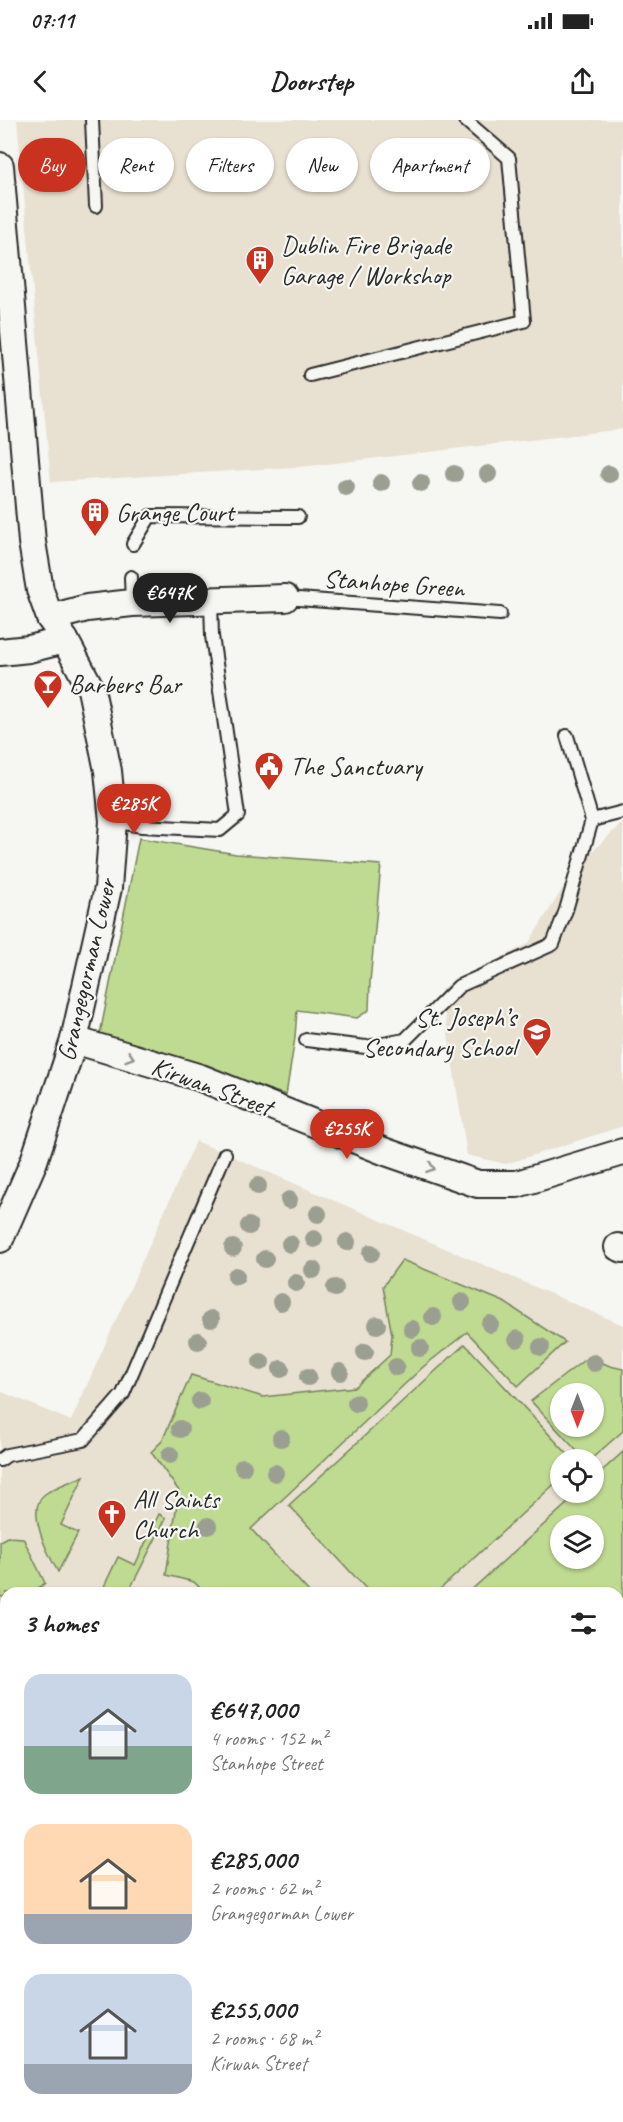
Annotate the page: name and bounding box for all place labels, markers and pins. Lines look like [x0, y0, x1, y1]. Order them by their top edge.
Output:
place label: Dublin Fire Brigade Garage / Workshop [281, 229, 453, 292]
building icon: Dublin Fire Brigade Garage / Workshop [244, 244, 276, 286]
building icon: Grange Court [79, 496, 111, 538]
place label: Grange Court [116, 496, 236, 529]
pin: €647K [128, 573, 212, 624]
bar icon: Barbers Bar [32, 668, 64, 710]
place label: Barbers Bar [69, 668, 183, 701]
public building icon: The Sanctuary [253, 750, 285, 792]
place label: The Sanctuary [290, 750, 424, 783]
pin: €285K [92, 784, 176, 835]
place label: St. Joseph’s Secondary School [363, 1001, 521, 1064]
school or university icon: St. Joseph’s Secondary School [521, 1016, 553, 1058]
pin: €255K [305, 1109, 389, 1160]
place label: All Saints Church [133, 1483, 221, 1546]
church icon: All Saints Church [96, 1498, 128, 1540]

